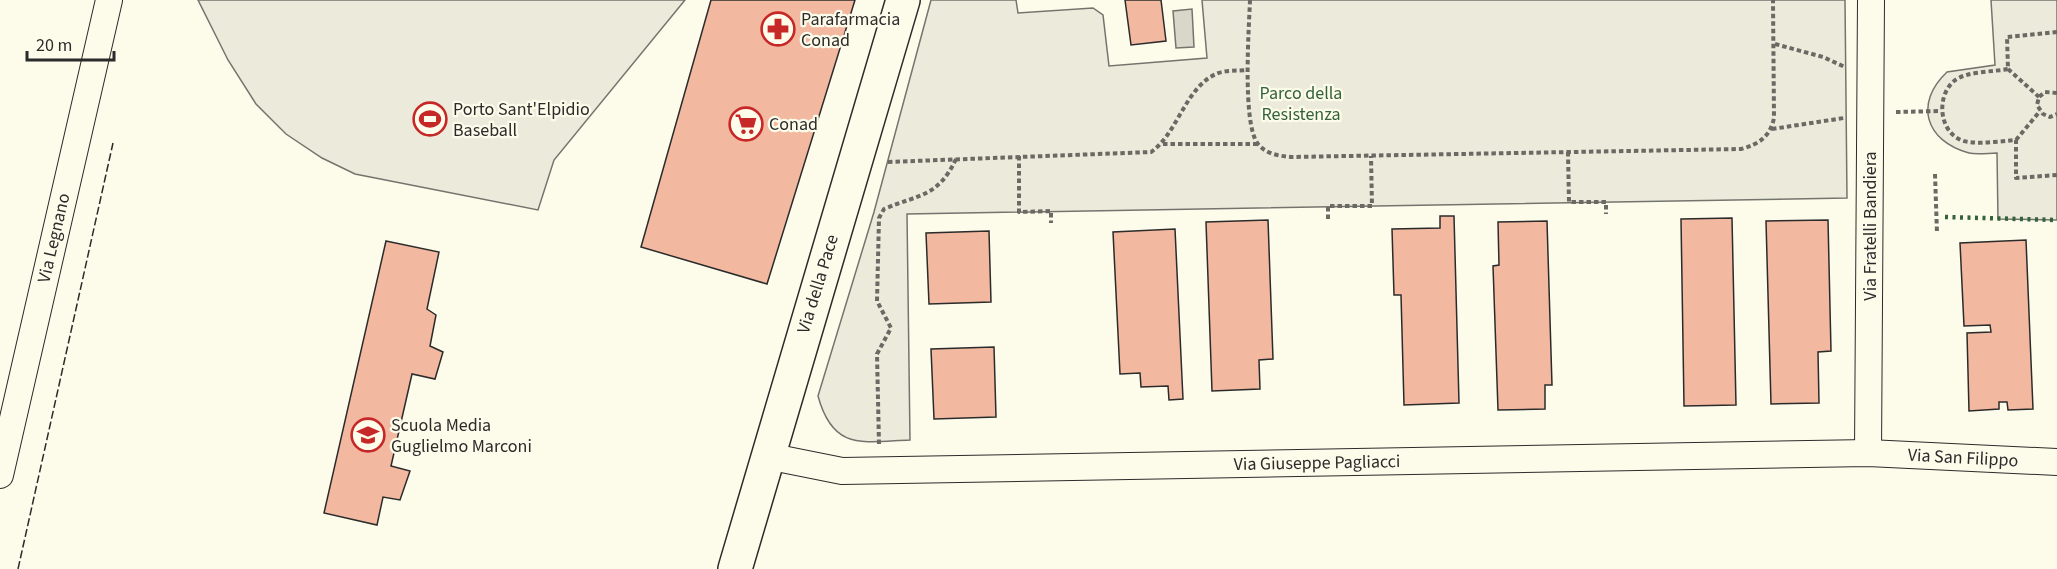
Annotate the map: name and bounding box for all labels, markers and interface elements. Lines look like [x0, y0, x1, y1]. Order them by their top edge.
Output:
place label: Parafarmacia Conad [801, 7, 900, 53]
pharmacy icon: Parafarmacia Conad [760, 11, 796, 47]
scale bar [27, 24, 114, 62]
text: 20 m [36, 33, 72, 58]
park label: Parco della Resistenza [1260, 81, 1342, 127]
place label: Porto Sant'Elpidio Baseball [453, 97, 590, 143]
sports icon: Porto Sant'Elpidio Baseball [412, 101, 448, 137]
supermarket icon: Conad [728, 106, 764, 142]
place label: Conad [769, 112, 818, 137]
street label: Via Fratelli Bandiera [1858, 151, 1883, 301]
street label: Via Legnano [32, 191, 76, 285]
street label: Via della Pace [791, 231, 845, 337]
place label: Scuola Media Guglielmo Marconi [391, 413, 532, 459]
school or university icon: Scuola Media Guglielmo Marconi [350, 417, 386, 453]
street label: Via San Filippo [1907, 443, 2019, 473]
street label: Via Giuseppe Pagliacci [1233, 449, 1401, 477]

